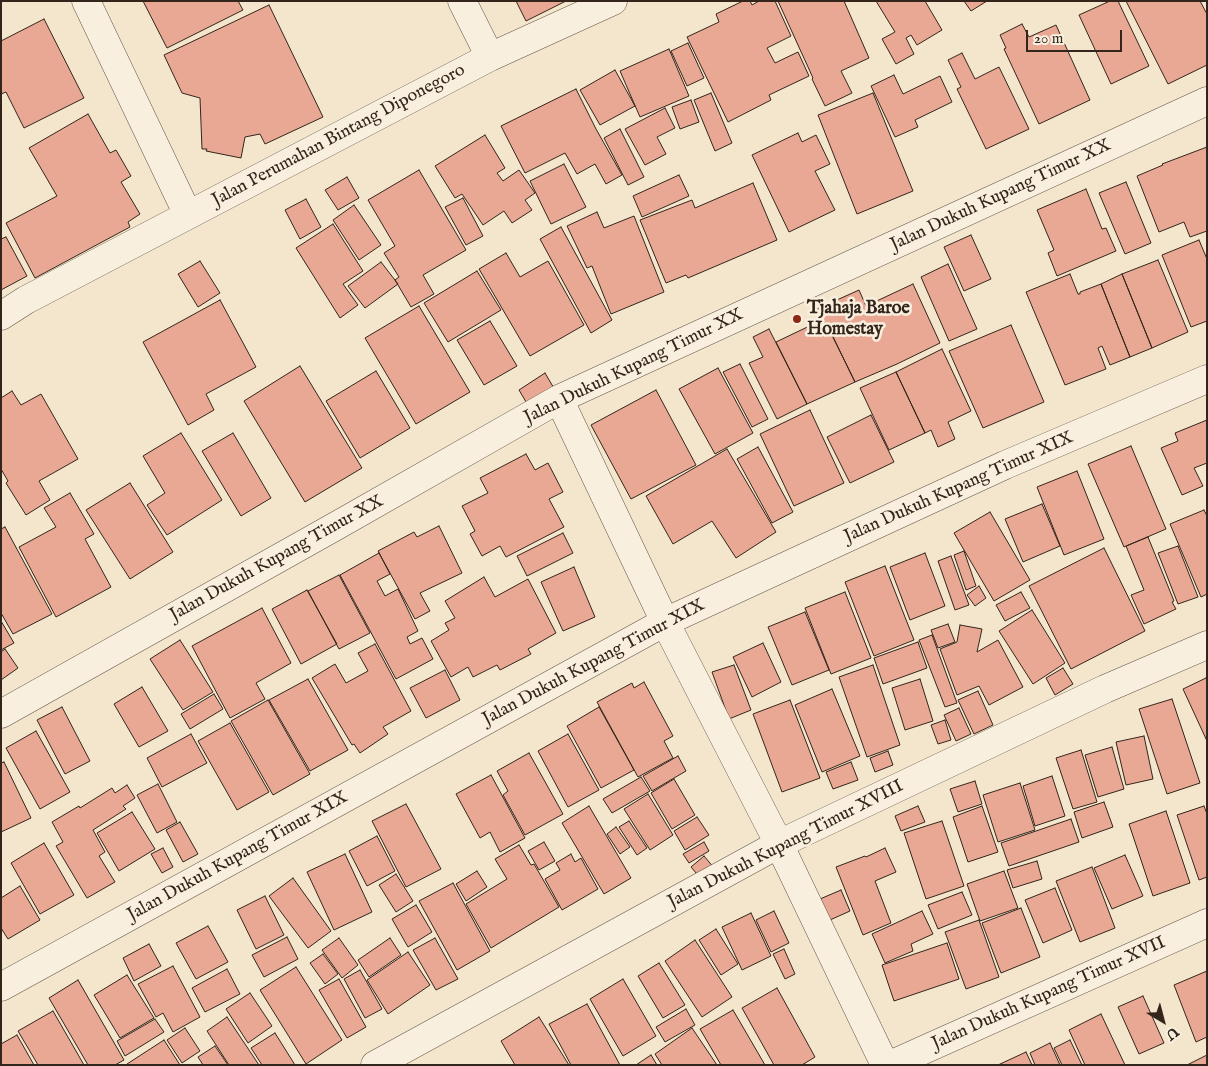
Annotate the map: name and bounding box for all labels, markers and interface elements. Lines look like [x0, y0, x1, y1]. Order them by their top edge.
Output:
scale bar [1028, 20, 1124, 52]
text: 20 m [1034, 29, 1063, 48]
street label: Jalan Perumahan Bintang Diponegoro [209, 60, 469, 212]
street label: Jalan Dukuh Kupang Timur XX [887, 135, 1115, 257]
place label: Tjahaja Baroe Homestay [807, 298, 910, 340]
street label: Jalan Dukuh Kupang Timur XX [521, 304, 747, 430]
marker: Tjahaja Baroe Homestay [791, 313, 803, 325]
street label: Jalan Dukuh Kupang Timur XIX [841, 428, 1077, 548]
street label: Jalan Dukuh Kupang Timur XX [166, 491, 388, 627]
street label: Jalan Dukuh Kupang Timur XIX [479, 595, 709, 731]
street label: Jalan Dukuh Kupang Timur XVIII [665, 776, 907, 914]
street label: Jalan Dukuh Kupang Timur XIX [124, 787, 352, 927]
street label: Jalan Dukuh Kupang Timur XVII [929, 933, 1169, 1055]
north arrow [1138, 996, 1188, 1046]
text: U [1162, 1022, 1182, 1044]

